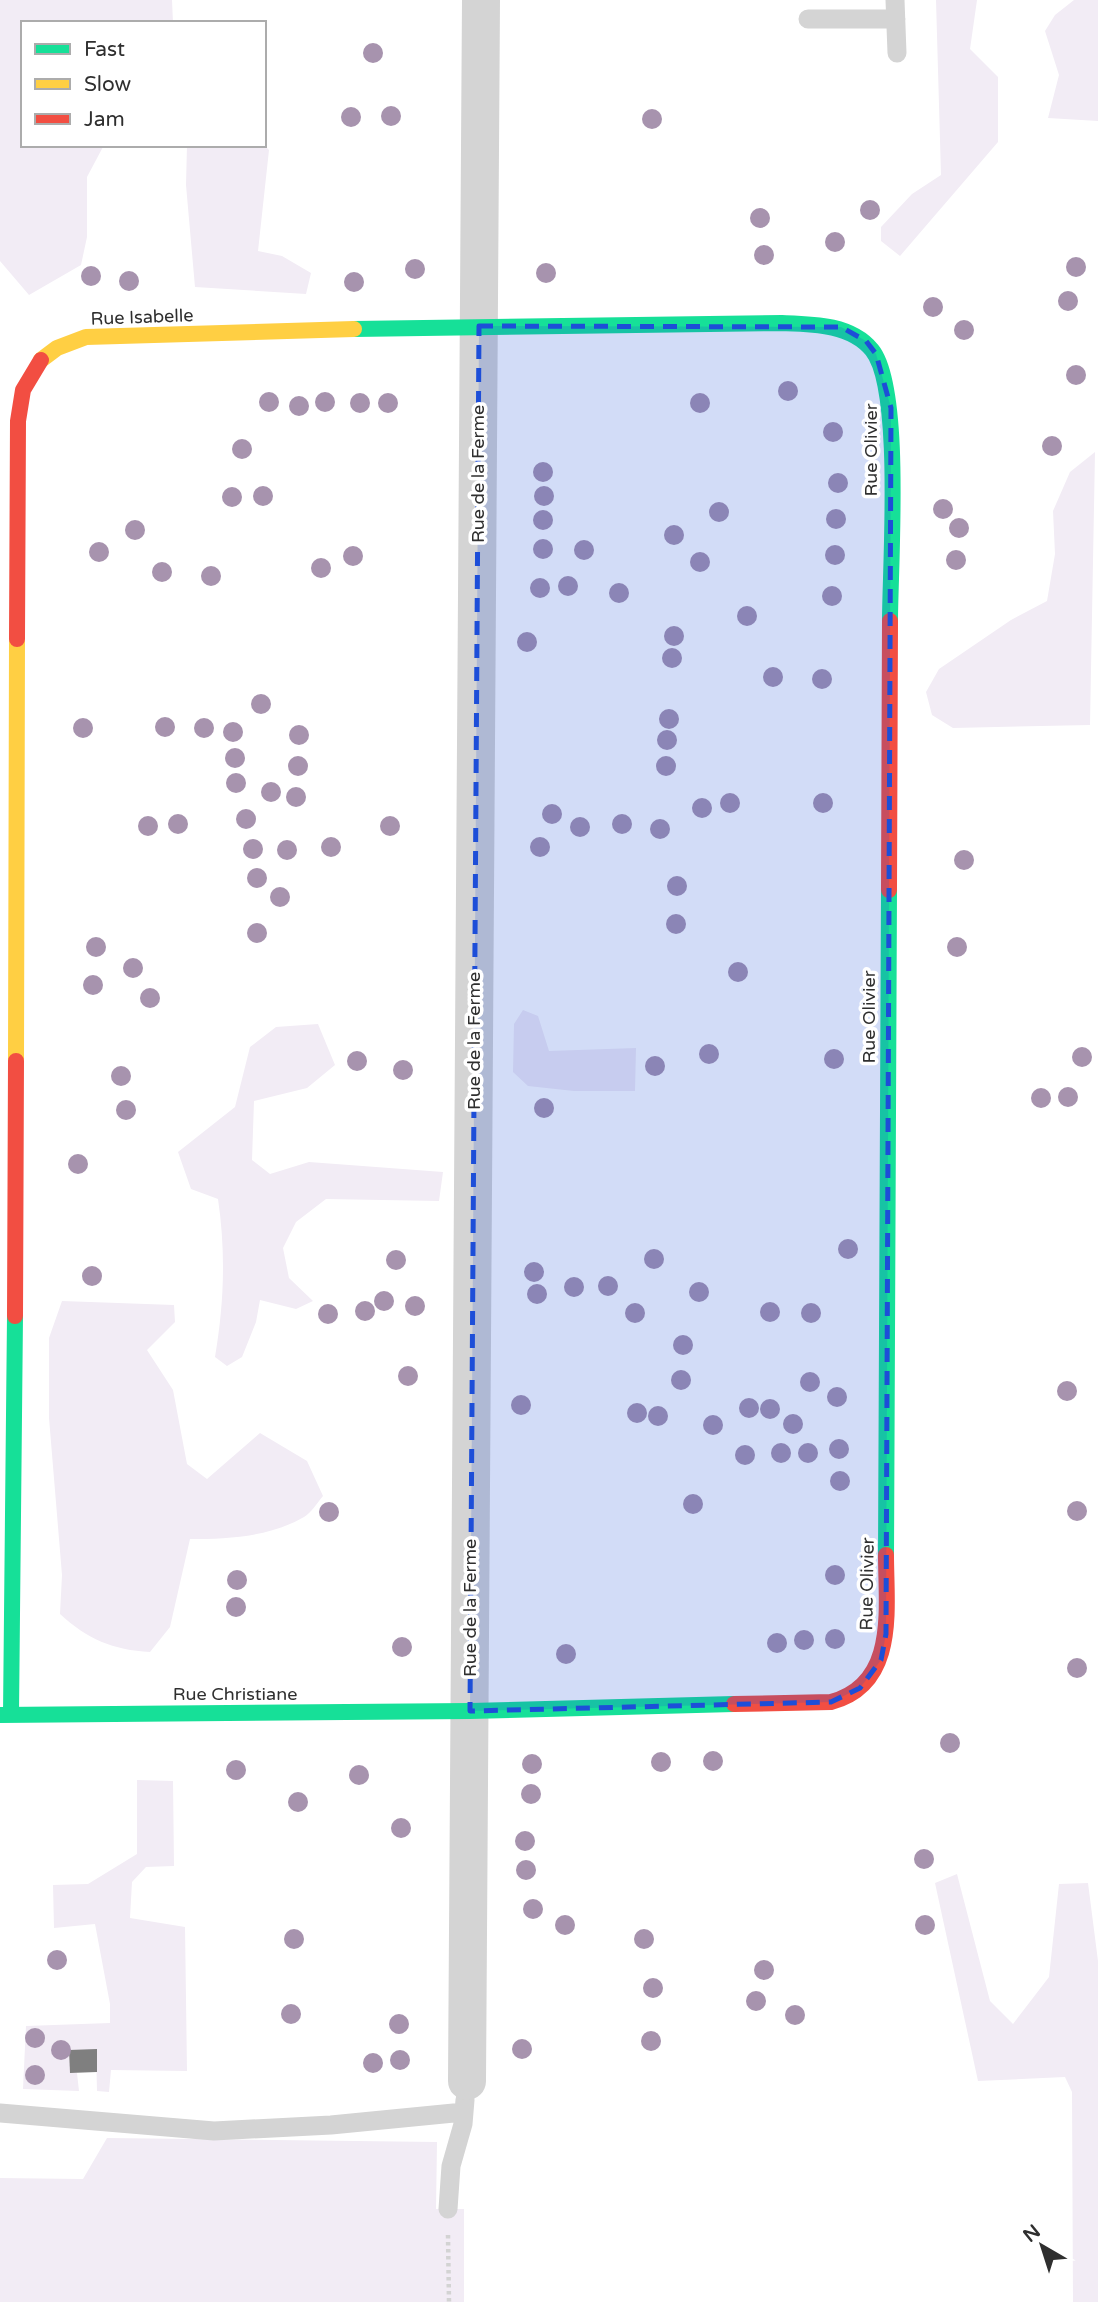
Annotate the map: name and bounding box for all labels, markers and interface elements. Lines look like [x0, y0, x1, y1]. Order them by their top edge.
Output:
legend [21, 21, 266, 147]
text: Fast [84, 37, 125, 62]
text: Slow [84, 72, 132, 97]
text: Jam [84, 107, 125, 132]
street label: Rue Isabelle [90, 304, 194, 330]
street label: Rue Olivier [860, 403, 882, 497]
street label: Rue de la Ferme [467, 405, 489, 543]
street label: Rue Olivier [858, 970, 880, 1064]
street label: Rue de la Ferme [463, 972, 485, 1110]
street label: Rue Olivier [855, 1537, 879, 1631]
street label: Rue de la Ferme [459, 1539, 481, 1677]
street label: Rue Christiane [173, 1683, 297, 1705]
north arrow [1007, 2211, 1077, 2281]
text: N [1019, 2220, 1045, 2247]

